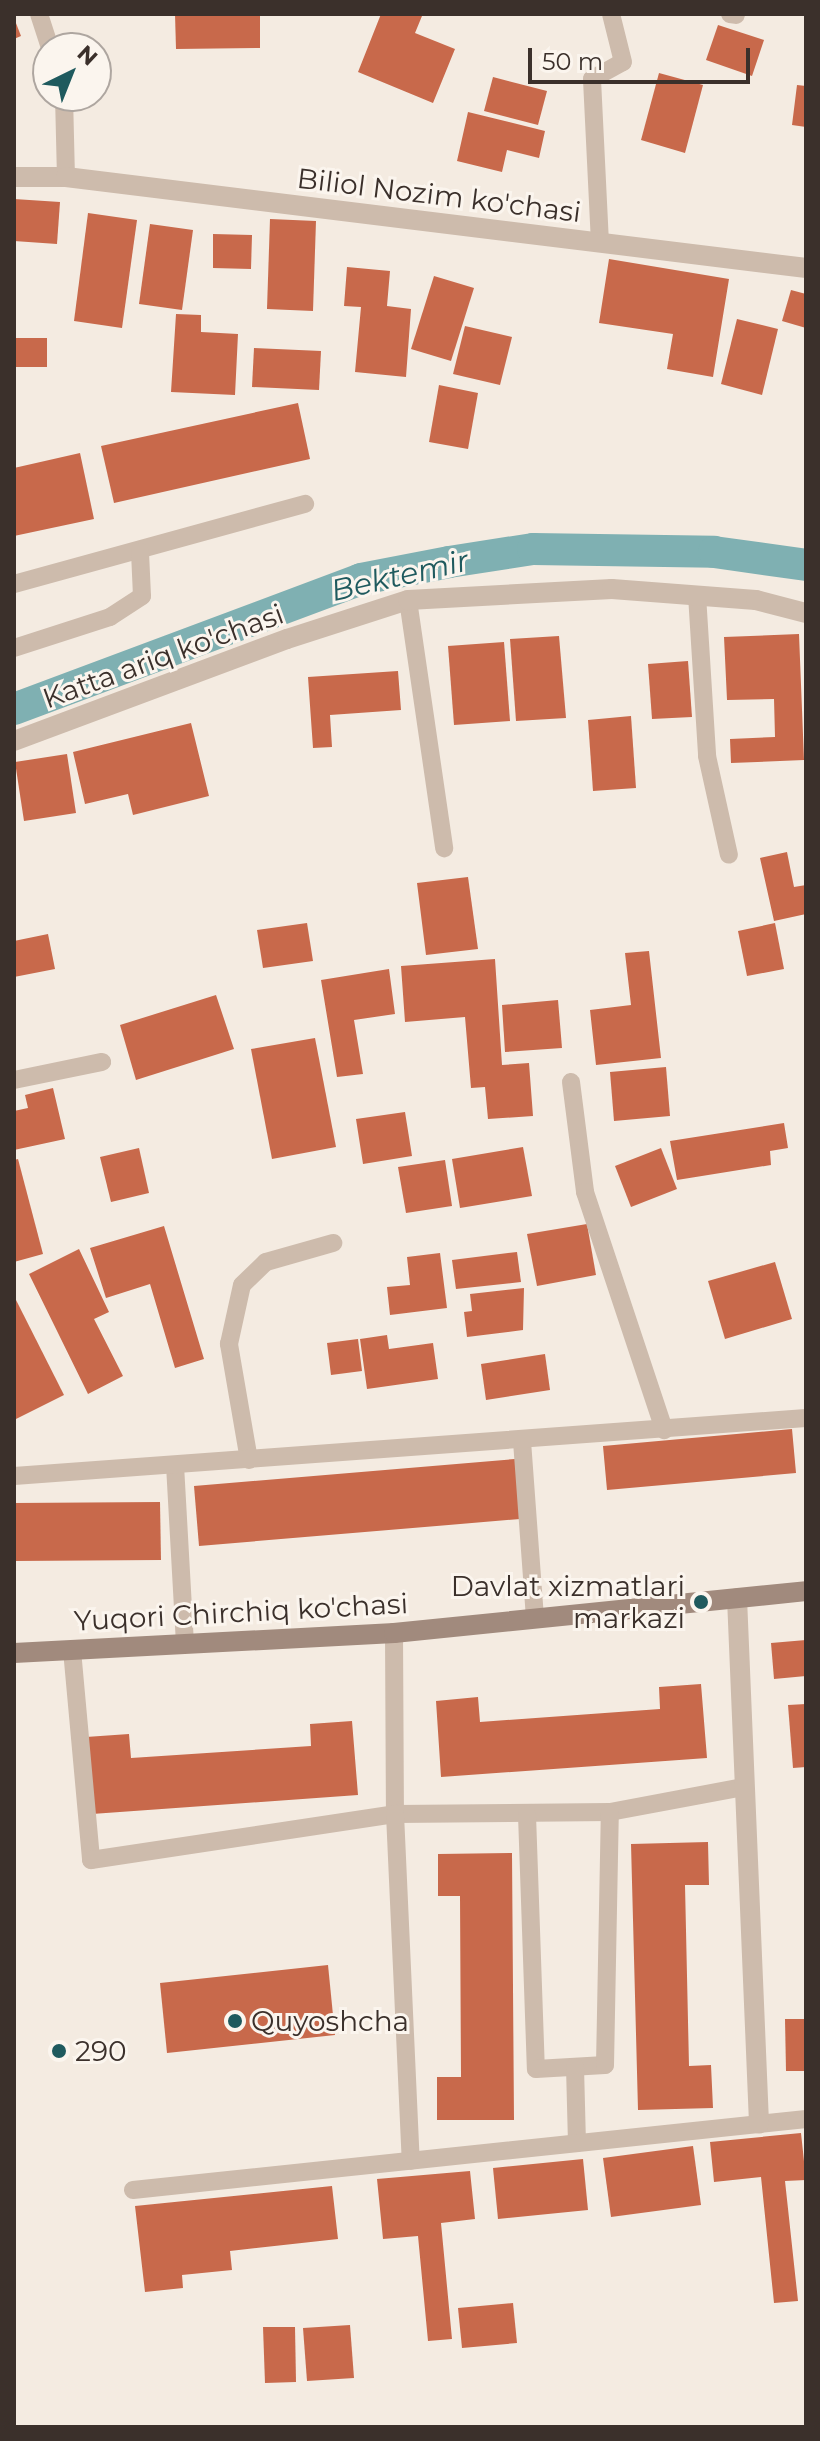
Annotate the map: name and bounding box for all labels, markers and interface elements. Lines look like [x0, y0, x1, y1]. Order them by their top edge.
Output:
north arrow [32, 32, 112, 112]
scale bar [532, 32, 754, 82]
text: N [72, 40, 103, 71]
text: 50 m [542, 47, 603, 76]
street label: Biliol Nozim ko'chasi [295, 161, 583, 229]
water label: Bektemir [328, 543, 472, 609]
street label: Katta ariq ko'chasi [38, 597, 288, 715]
place label: Davlat xizmatlari markazi [451, 1569, 685, 1635]
street label: Yuqori Chirchiq ko'chasi [73, 1586, 409, 1638]
marker: Davlat xizmatlari markazi [692, 1593, 710, 1611]
place label: Quyoshcha [251, 2004, 409, 2038]
marker: Quyoshcha [226, 2012, 244, 2030]
place label: 290 [75, 2034, 126, 2068]
marker: 290 [50, 2042, 68, 2060]

